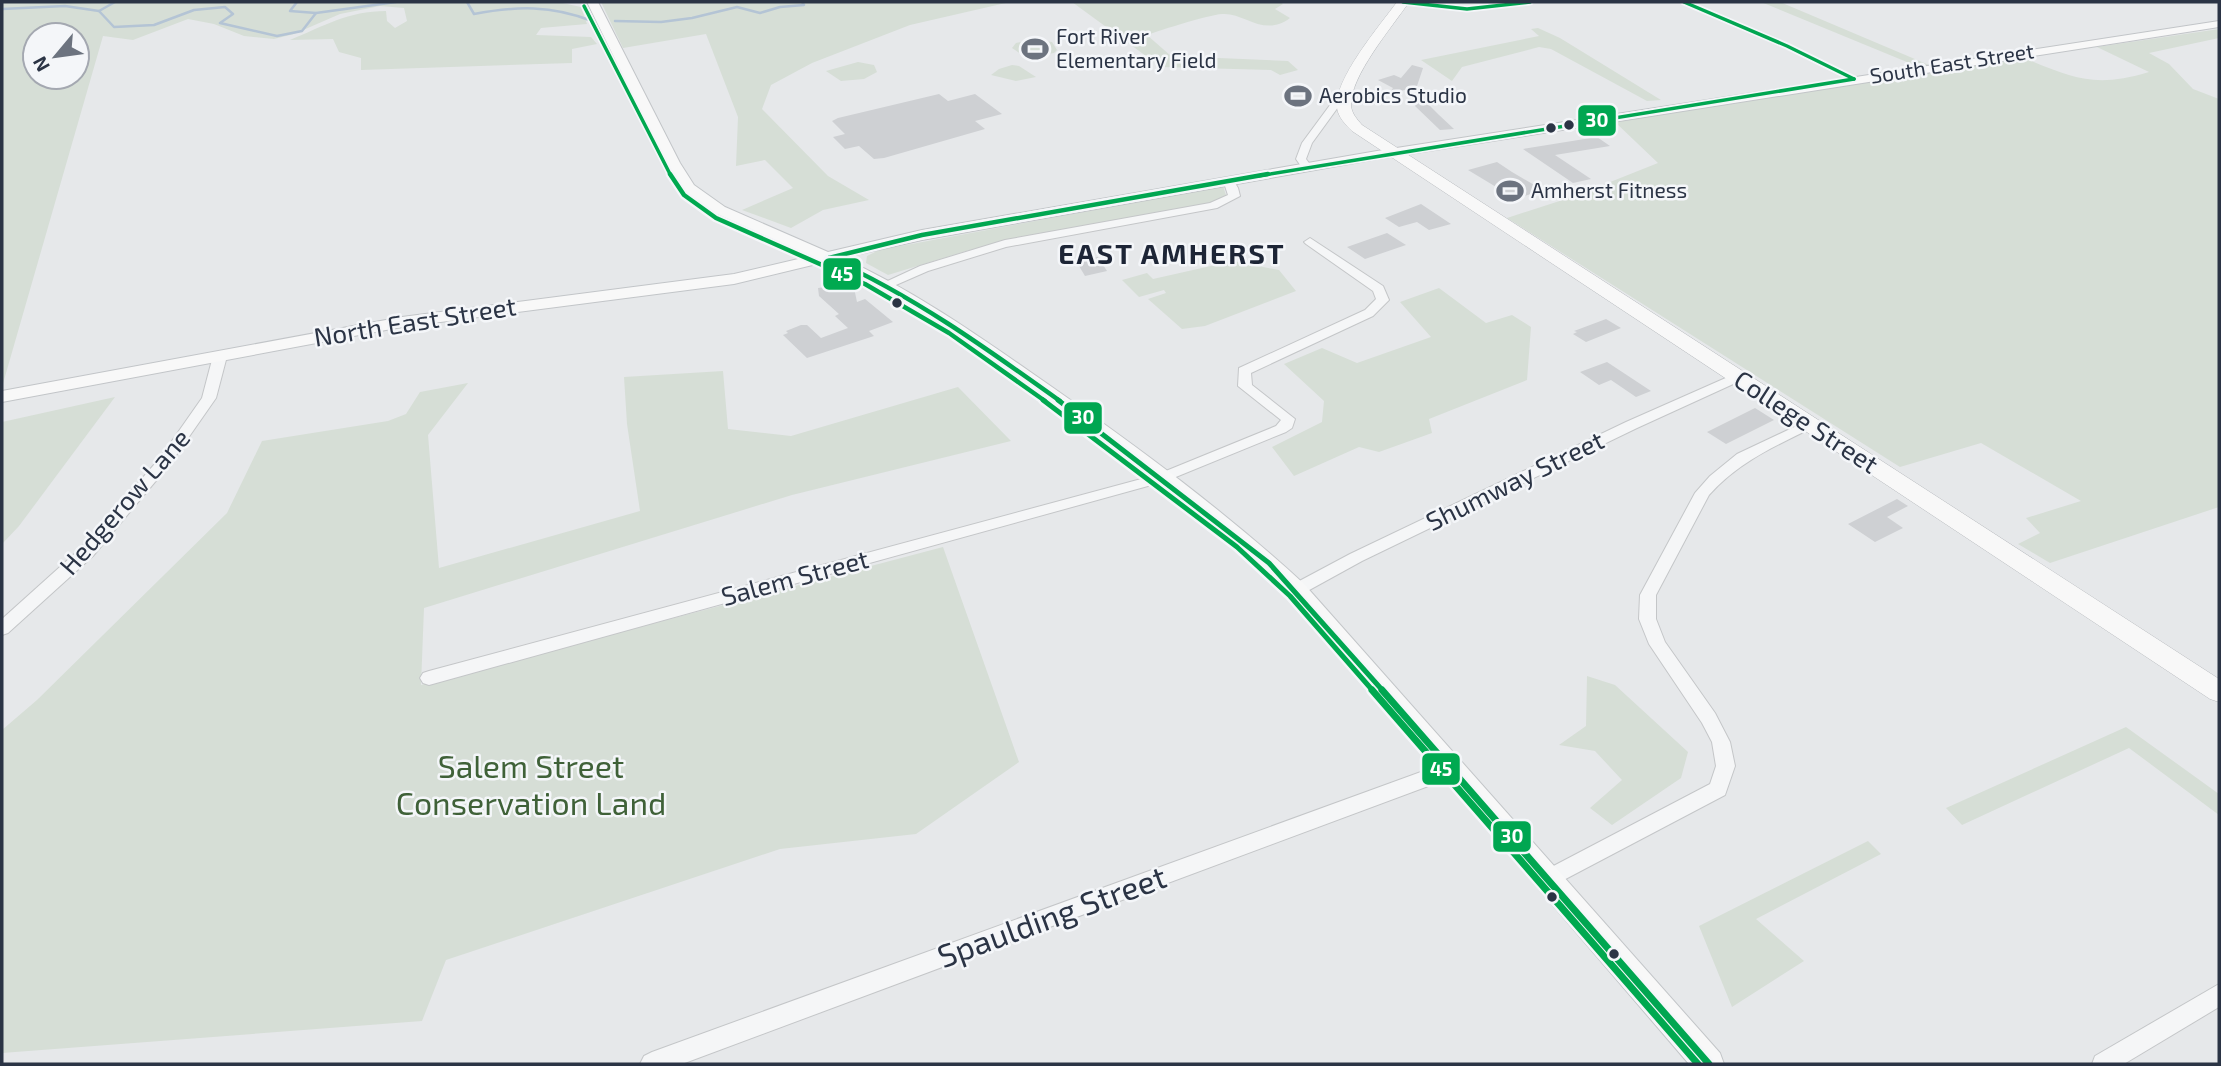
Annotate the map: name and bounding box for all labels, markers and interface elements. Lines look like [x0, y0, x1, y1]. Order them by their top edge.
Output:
north arrow [21, 21, 91, 91]
place label: Fort River Elementary Field [1056, 23, 1217, 72]
sports icon: Fort River Elementary Field [1020, 34, 1050, 64]
street label: South East Street [1868, 37, 2035, 88]
text: N [27, 53, 54, 76]
sports icon: Aerobics Studio [1283, 81, 1313, 111]
place label: Aerobics Studio [1319, 82, 1467, 107]
line badge: 30 [1577, 104, 1617, 137]
text: 30 [1586, 108, 1608, 131]
unlabelled marker [1562, 118, 1576, 132]
unlabelled marker [1544, 121, 1558, 135]
sports icon: Amherst Fitness [1495, 176, 1525, 206]
place label: Amherst Fitness [1531, 177, 1687, 202]
district label: EAST AMHERST [1058, 236, 1286, 270]
line badge: 45 [822, 257, 862, 291]
text: 45 [831, 262, 853, 285]
street label: North East Street [311, 289, 518, 352]
unlabelled marker [890, 296, 904, 310]
street label: College Street [1729, 363, 1885, 479]
line badge: 30 [1063, 401, 1103, 435]
text: 30 [1072, 405, 1094, 428]
street label: Hedgerow Lane [52, 422, 196, 580]
street label: Shumway Street [1420, 423, 1608, 536]
street label: Salem Street [717, 542, 872, 611]
park label: Salem Street Conservation Land [396, 746, 666, 821]
line badge: 45 [1421, 752, 1461, 786]
text: 45 [1430, 757, 1452, 780]
line badge: 30 [1492, 820, 1532, 853]
text: 30 [1501, 824, 1523, 847]
street label: Spaulding Street [932, 856, 1171, 974]
unlabelled marker [1545, 890, 1559, 904]
unlabelled marker [1607, 947, 1621, 961]

